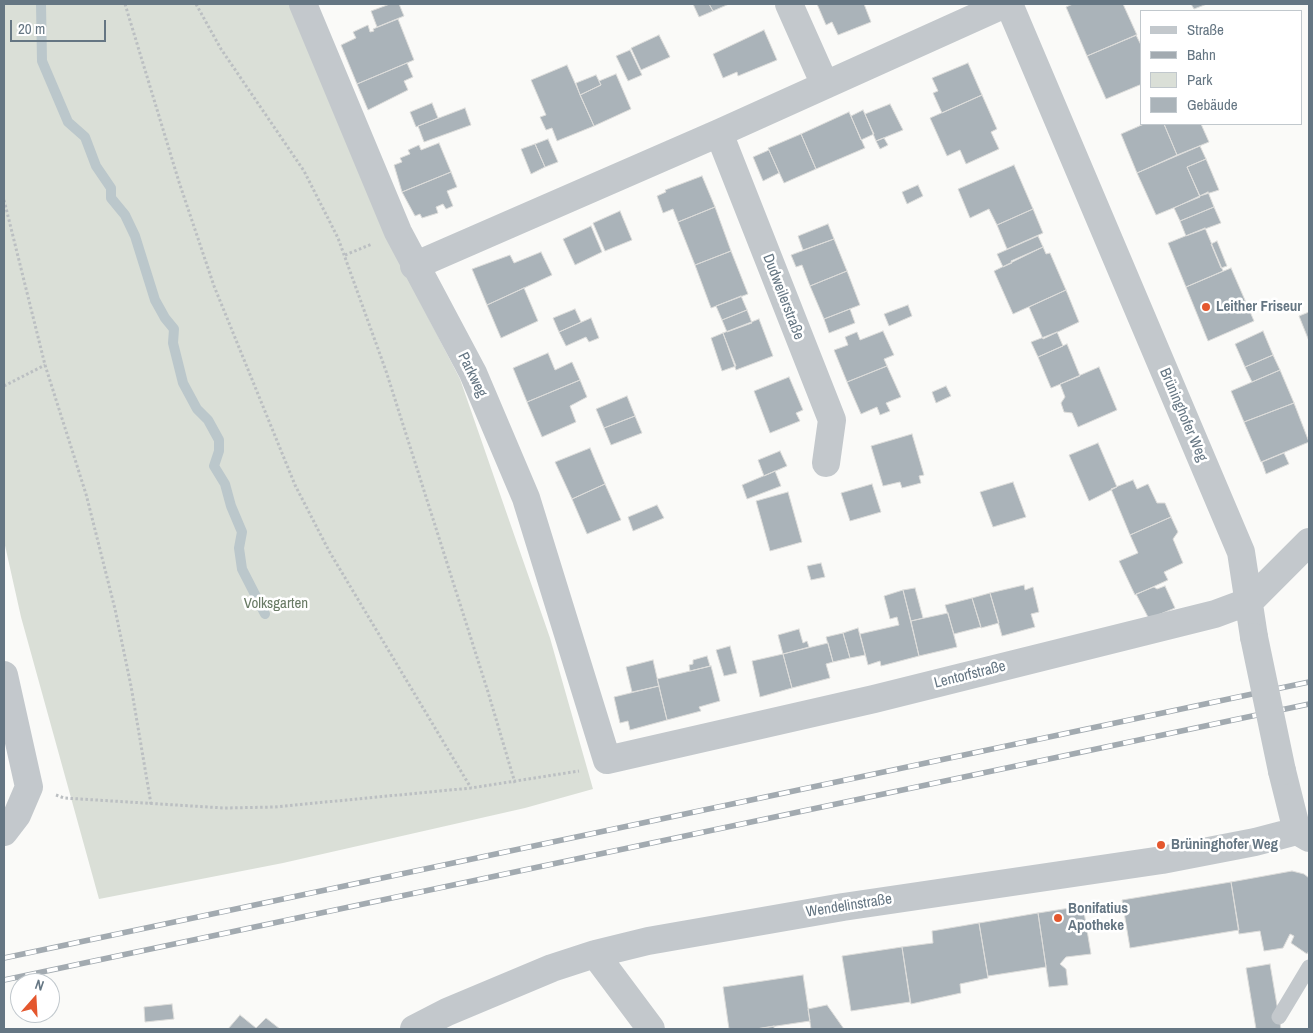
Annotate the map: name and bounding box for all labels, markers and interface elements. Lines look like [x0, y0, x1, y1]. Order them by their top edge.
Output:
scale bar [12, 10, 109, 42]
legend [1140, 10, 1303, 125]
text: 20 m [18, 18, 45, 39]
text: Straße [1187, 19, 1224, 40]
text: Bahn [1187, 44, 1216, 65]
text: Park [1187, 69, 1212, 90]
text: Gebäude [1187, 94, 1238, 115]
street label: Dudweilerstraße [758, 252, 808, 342]
place label: Leither Friseur [1216, 298, 1302, 316]
marker: Leither Friseur [1200, 301, 1212, 313]
street label: Parkweg [453, 350, 491, 400]
street label: Brüninghofer Weg [1155, 366, 1211, 464]
park label: Volksgarten [244, 595, 308, 613]
street label: Lentorfstraße [932, 657, 1008, 693]
place label: Brüninghofer Weg [1171, 836, 1278, 854]
marker: Brüninghofer Weg [1155, 839, 1167, 851]
street label: Wendelinstraße [805, 890, 893, 922]
place label: Bonifatius Apotheke [1068, 900, 1128, 935]
marker: Bonifatius Apotheke [1052, 912, 1064, 924]
north arrow [10, 973, 60, 1023]
text: N [33, 975, 46, 995]

